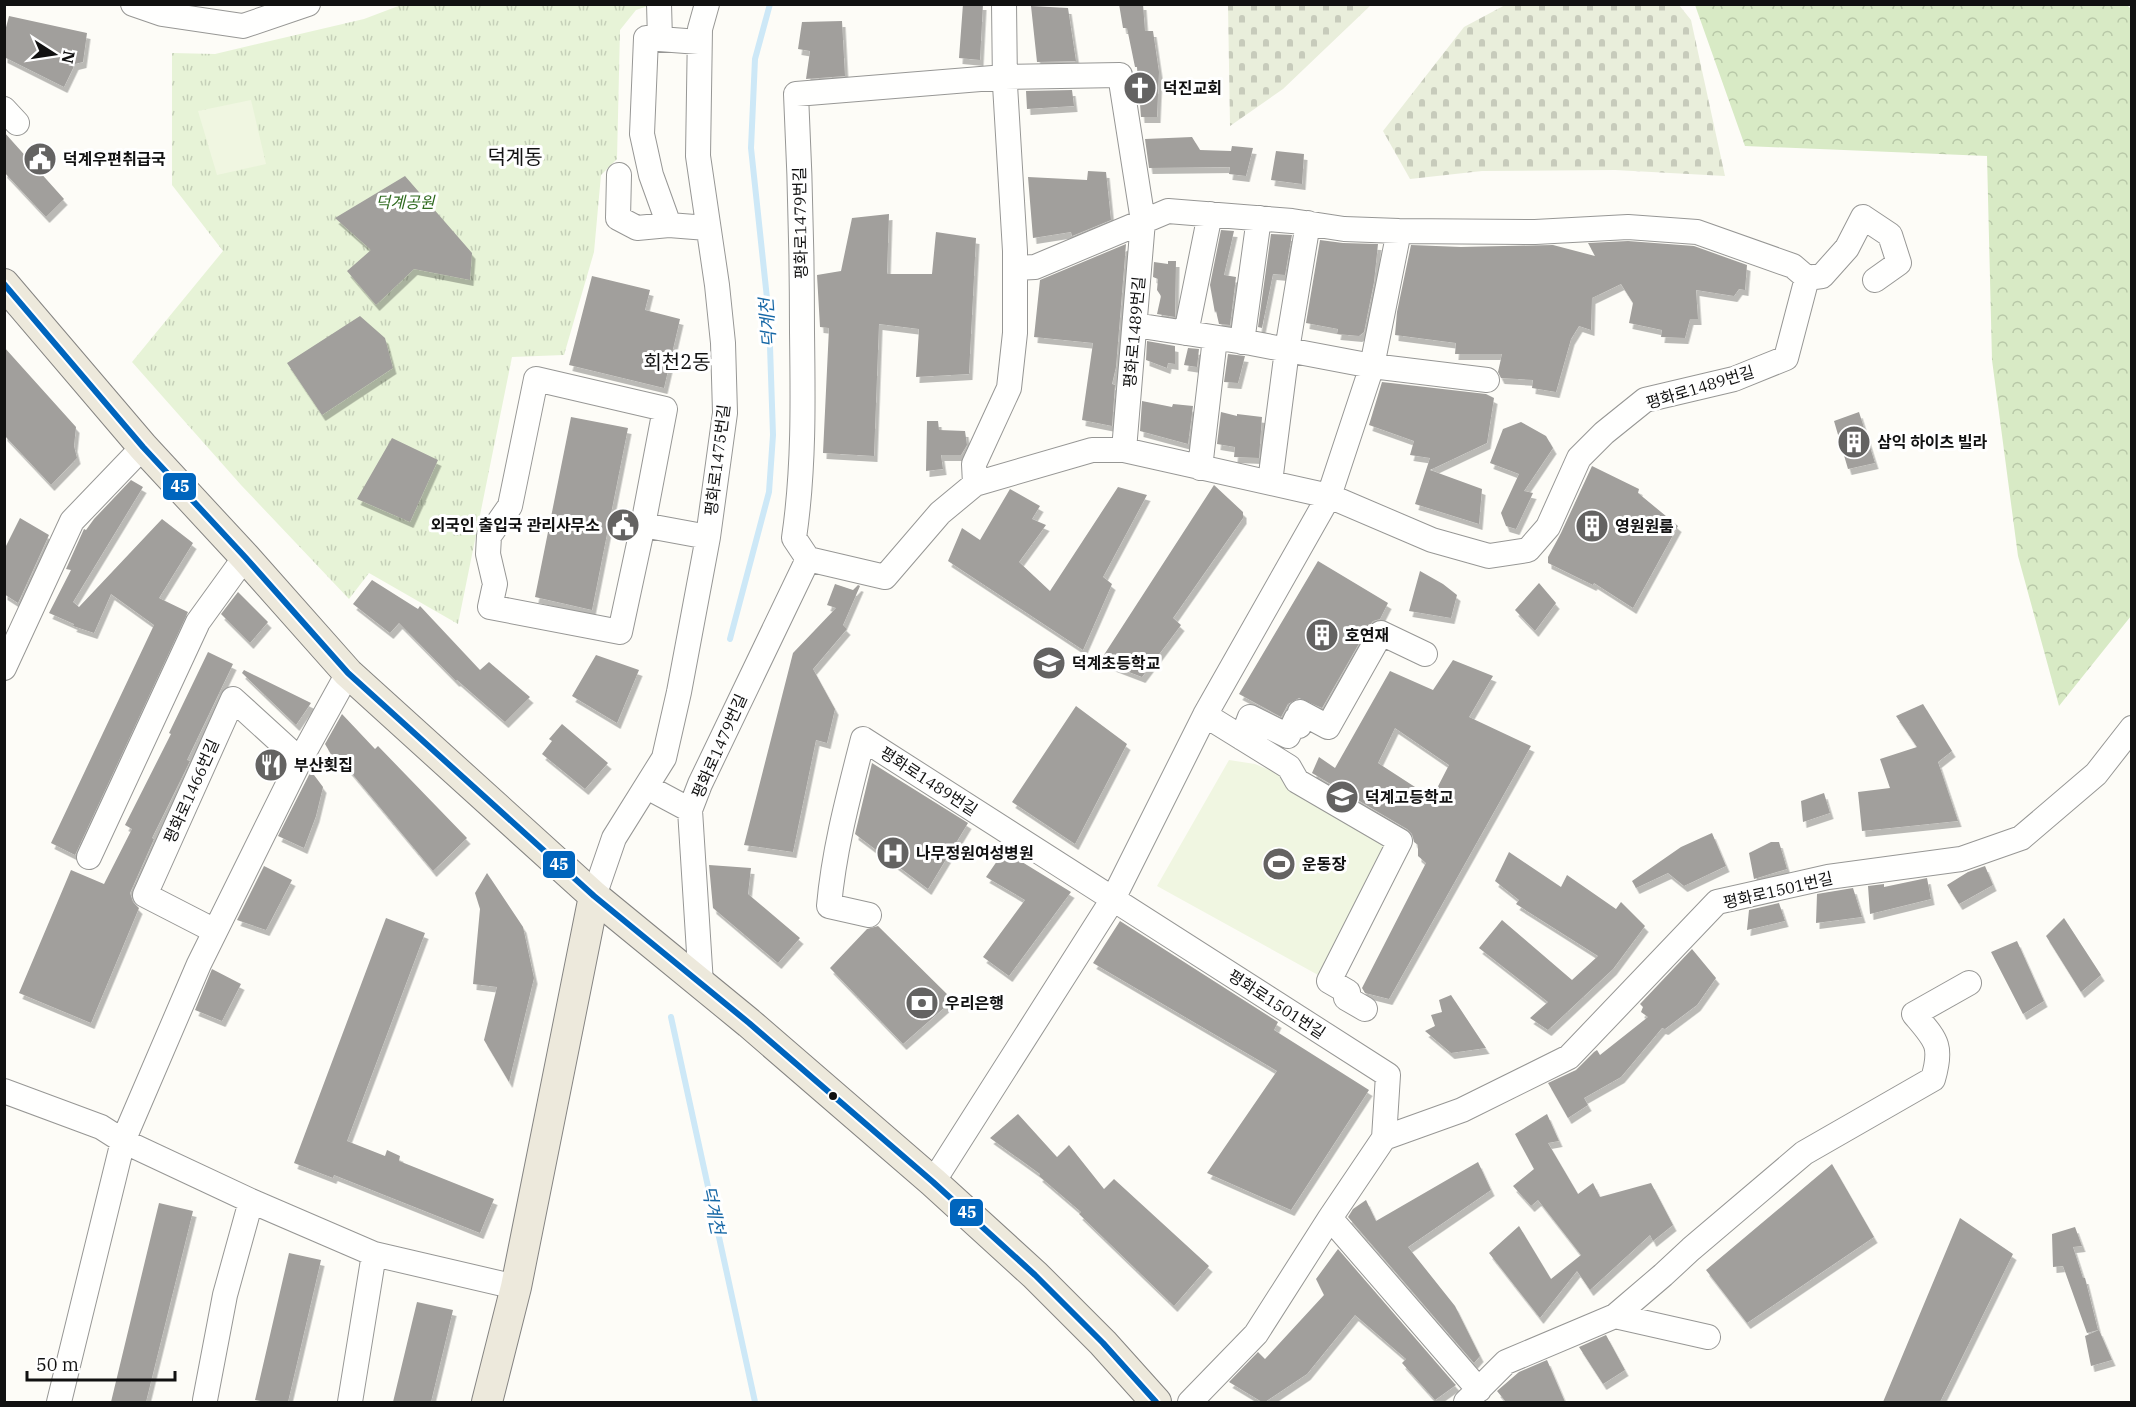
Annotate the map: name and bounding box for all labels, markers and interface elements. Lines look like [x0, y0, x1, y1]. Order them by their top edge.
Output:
north arrow [24, 24, 84, 84]
text: N [58, 49, 80, 65]
church icon: 덕진교회 [1122, 70, 1158, 106]
place label: 덕진교회 [1163, 78, 1222, 98]
public building icon: 덕계우편취급국 [22, 141, 58, 177]
district label: 덕계동 [487, 143, 543, 170]
place label: 덕계우편취급국 [63, 149, 166, 169]
street label: 평화로1479번길 [789, 167, 811, 279]
park label: 덕계공원 [376, 192, 436, 212]
street label: 평화로1489번길 [1119, 275, 1149, 389]
water label: 덕계천 [754, 295, 781, 349]
district label: 회천2동 [643, 348, 711, 375]
street label: 평화로1489번길 [1644, 361, 1756, 413]
street label: 평화로1475번길 [700, 403, 734, 517]
building icon: 삼익 하이츠 빌라 [1836, 424, 1872, 460]
place label: 삼익 하이츠 빌라 [1877, 432, 1988, 452]
line badge: 45 [162, 472, 197, 501]
text: 45 [170, 476, 190, 496]
public building icon: 외국인 출입국 관리사무소 [605, 507, 641, 543]
building icon: 영원원룸 [1574, 508, 1610, 544]
place label: 외국인 출입국 관리사무소 [431, 515, 600, 535]
place label: 영원원룸 [1615, 516, 1674, 536]
building icon: 호연재 [1304, 617, 1340, 653]
place label: 호연재 [1345, 625, 1389, 645]
school or university icon: 덕계초등학교 [1031, 645, 1067, 681]
place label: 덕계초등학교 [1072, 653, 1161, 673]
street label: 평화로1479번길 [687, 691, 751, 801]
street label: 평화로1466번길 [159, 736, 223, 846]
street label: 평화로1489번길 [877, 742, 981, 820]
restaurant icon: 부산횟집 [253, 747, 289, 783]
place label: 부산횟집 [294, 755, 353, 775]
school or university icon: 덕계고등학교 [1324, 779, 1360, 815]
place label: 덕계고등학교 [1365, 787, 1454, 807]
hospital icon: 나무정원여성병원 [875, 835, 911, 871]
place label: 나무정원여성병원 [916, 843, 1034, 863]
sports icon: 운동장 [1261, 846, 1297, 882]
line badge: 45 [542, 850, 576, 879]
text: 45 [549, 854, 569, 874]
place label: 운동장 [1302, 854, 1346, 874]
street label: 평화로1501번길 [1721, 868, 1835, 912]
street label: 평화로1501번길 [1225, 965, 1329, 1043]
bank icon: 우리은행 [904, 985, 940, 1021]
place label: 우리은행 [945, 993, 1004, 1013]
unlabelled marker [827, 1090, 839, 1102]
water label: 덕계천 [697, 1183, 730, 1239]
line badge: 45 [949, 1198, 984, 1227]
text: 45 [957, 1202, 977, 1222]
scale bar [27, 1344, 176, 1382]
text: 50 m [36, 1353, 79, 1376]

